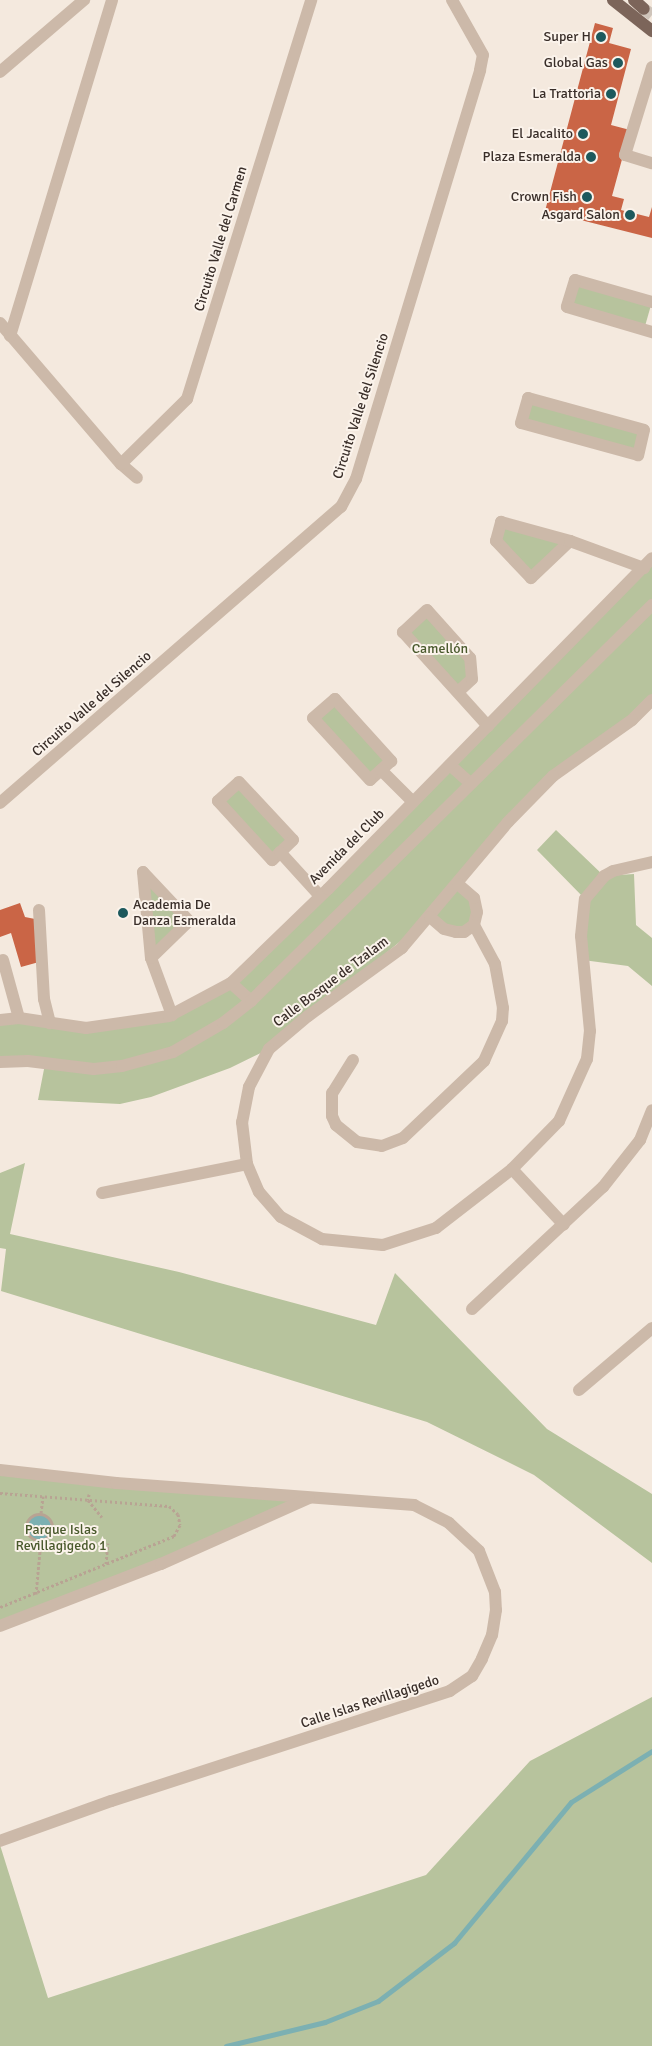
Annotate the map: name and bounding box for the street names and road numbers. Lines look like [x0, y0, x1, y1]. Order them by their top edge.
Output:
street label: Circuito Valle del Carmen [191, 164, 251, 314]
street label: Circuito Valle del Silencio [329, 331, 393, 481]
street label: Circuito Valle del Silencio [29, 648, 155, 760]
street label: Avenida del Club [306, 806, 388, 888]
street label: Calle Bosque de Tzalam [270, 933, 392, 1031]
street label: Calle Islas Revillagigedo [299, 1672, 441, 1732]

